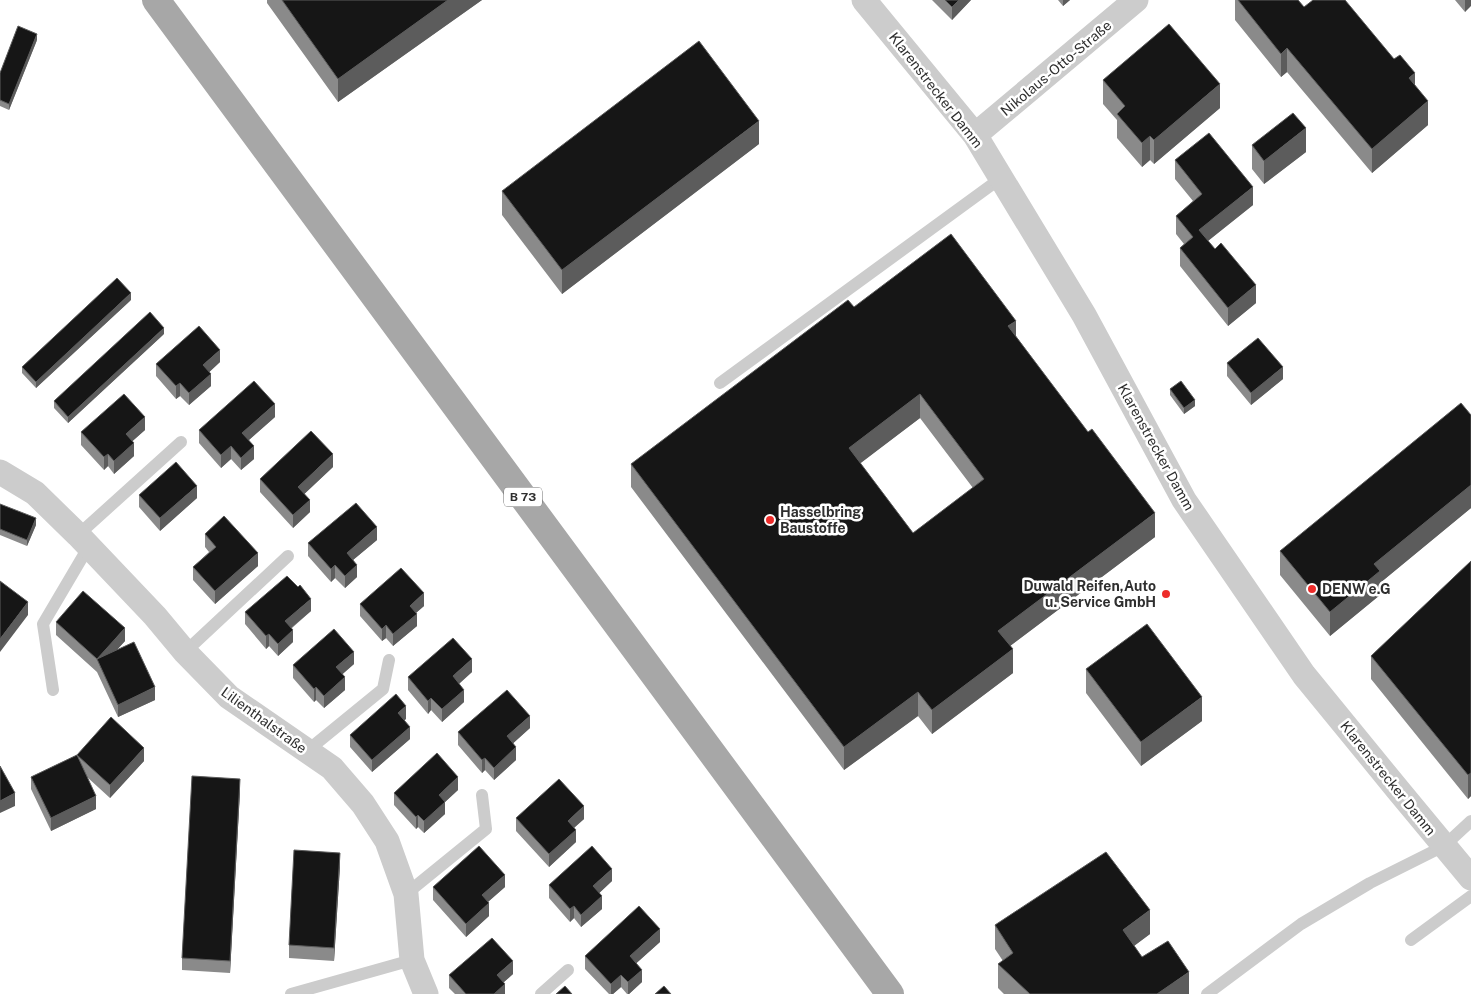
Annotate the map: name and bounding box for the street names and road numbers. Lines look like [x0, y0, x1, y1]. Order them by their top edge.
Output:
street label: Nikolaus-Otto-Straße [997, 17, 1115, 119]
street label: Klarenstrecker Damm [886, 29, 986, 151]
street label: Klarenstrecker Damm [1115, 381, 1197, 513]
road number: B 73 [504, 488, 542, 507]
street label: Lilienthalstraße [218, 684, 310, 756]
street label: Klarenstrecker Damm [1337, 718, 1439, 838]

